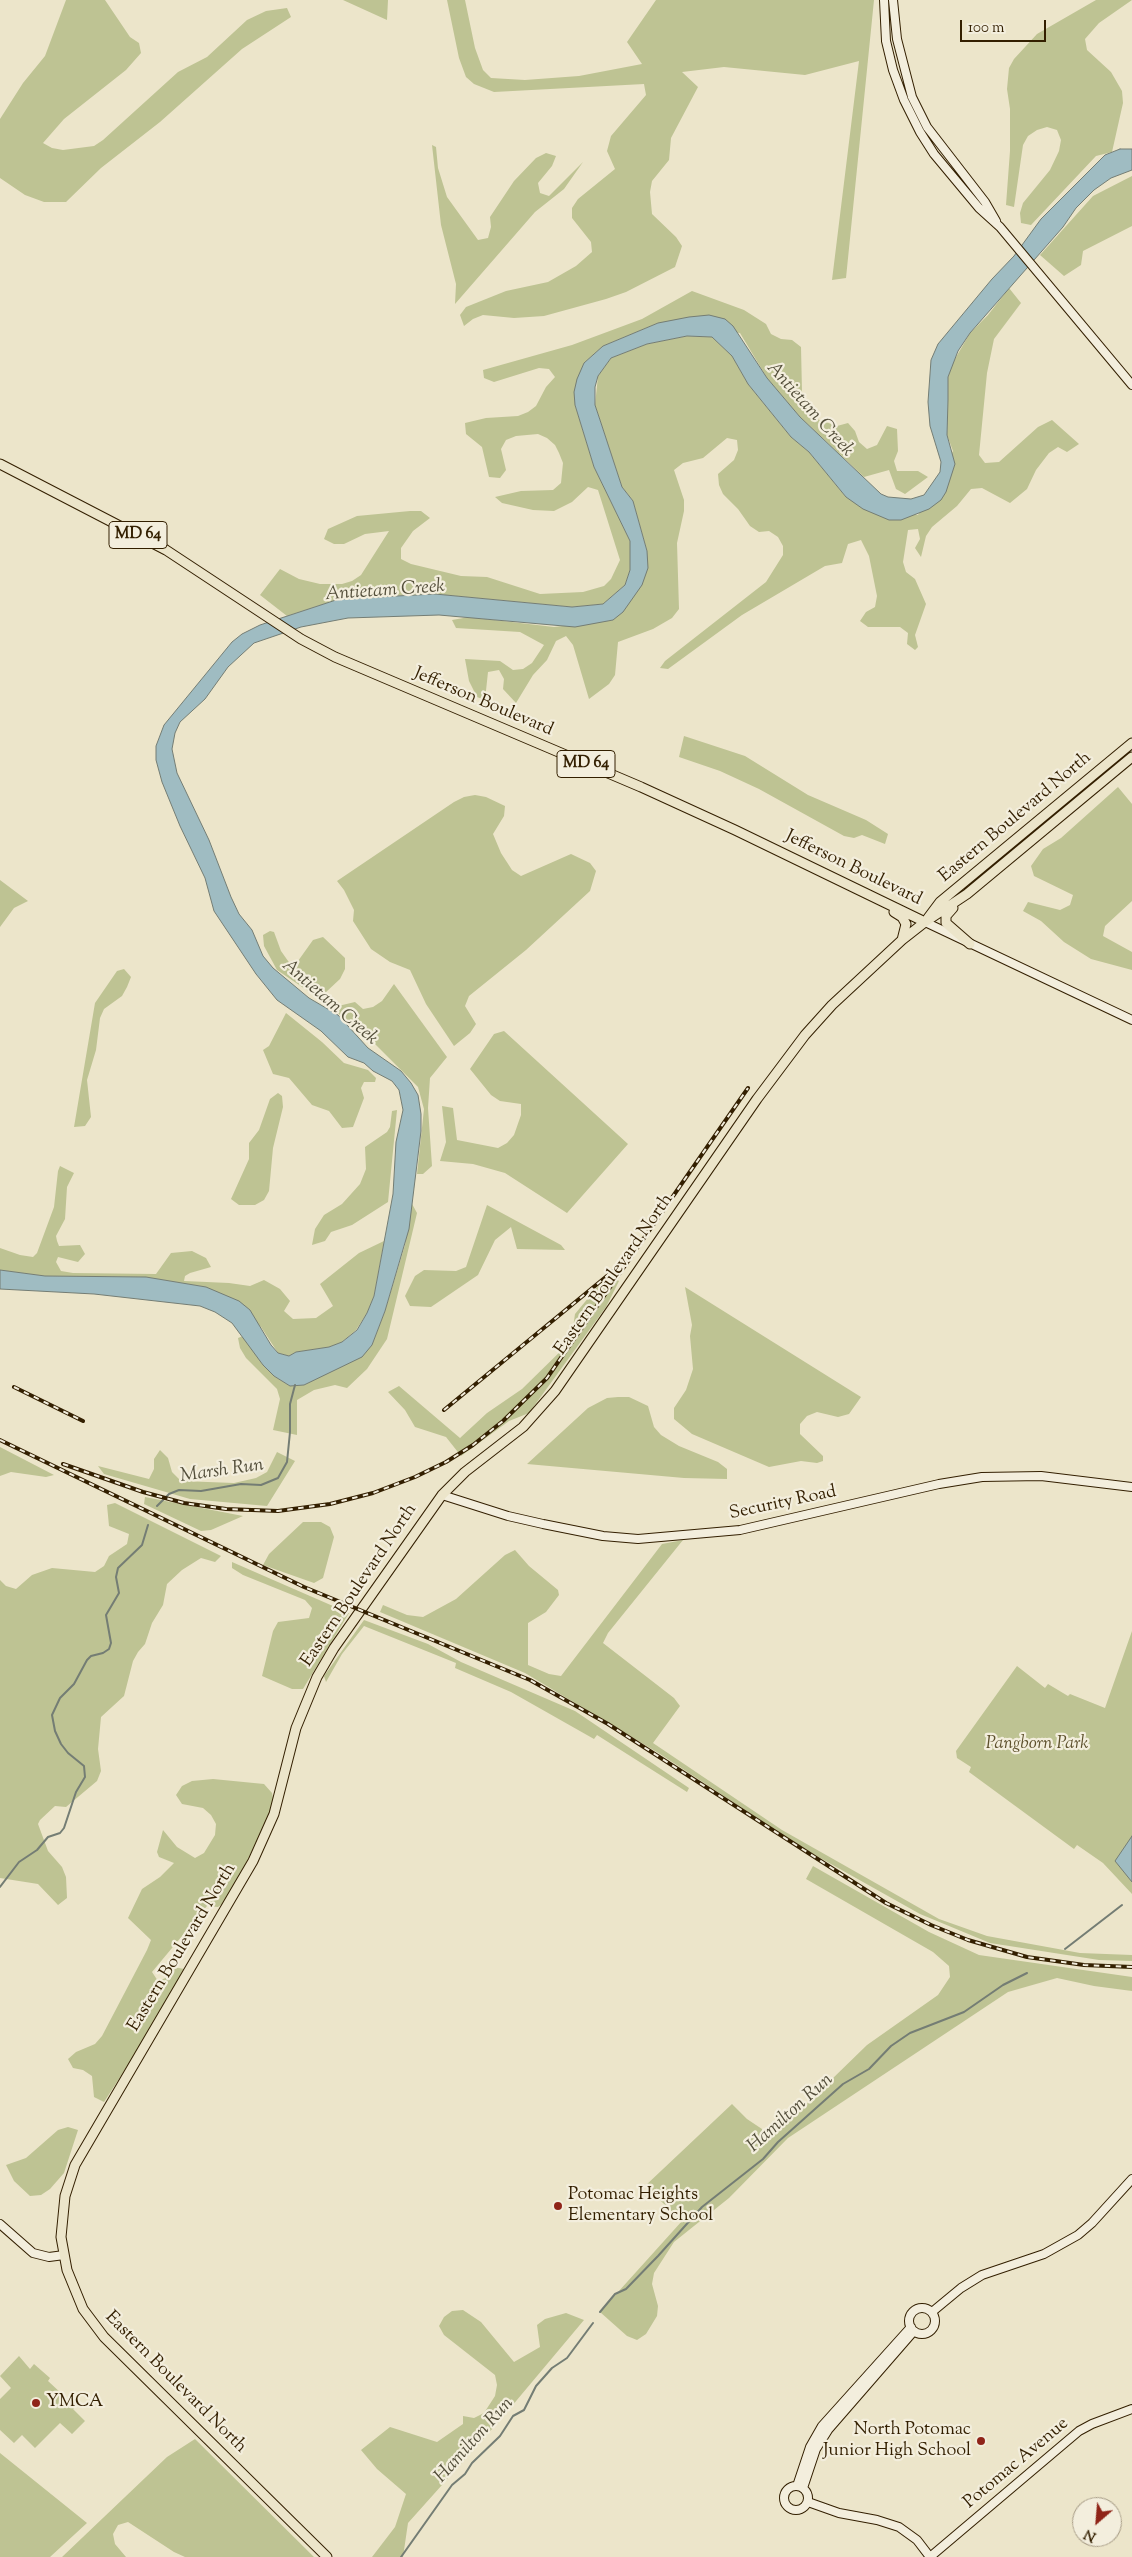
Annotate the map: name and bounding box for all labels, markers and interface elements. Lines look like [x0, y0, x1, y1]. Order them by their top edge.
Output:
scale bar [962, 10, 1048, 42]
text: 100 m [968, 18, 1004, 39]
water label: Antietam Creek [760, 358, 858, 462]
road number: MD 64 [109, 522, 167, 548]
water label: Antietam Creek [324, 576, 446, 608]
street label: Jefferson Boulevard [410, 664, 556, 742]
street label: Eastern Boulevard North [935, 748, 1097, 888]
road number: MD 64 [557, 751, 615, 778]
street label: Jefferson Boulevard [781, 827, 925, 911]
water label: Antietam Creek [276, 955, 382, 1051]
street label: Eastern Boulevard North [551, 1190, 679, 1360]
water label: Marsh Run [179, 1455, 265, 1489]
street label: Security Road [728, 1482, 838, 1526]
street label: Eastern Boulevard North [297, 1500, 423, 1672]
park label: Pangborn Park [986, 1734, 1088, 1756]
street label: Eastern Boulevard North [124, 1860, 242, 2036]
water label: Hamilton Run [743, 2070, 839, 2158]
place label: Potomac Heights Elementary School [568, 2185, 713, 2228]
marker: Potomac Heights Elementary School [552, 2200, 564, 2212]
street label: Eastern Boulevard North [99, 2307, 251, 2459]
place label: YMCA [46, 2392, 103, 2414]
water label: Hamilton Run [431, 2393, 519, 2489]
marker: YMCA [30, 2397, 42, 2409]
street label: Potomac Avenue [960, 2414, 1074, 2514]
place label: North Potomac Junior High School [823, 2420, 971, 2462]
marker: North Potomac Junior High School [975, 2435, 987, 2447]
north arrow [1072, 2497, 1122, 2547]
text: N [1081, 2523, 1100, 2546]

